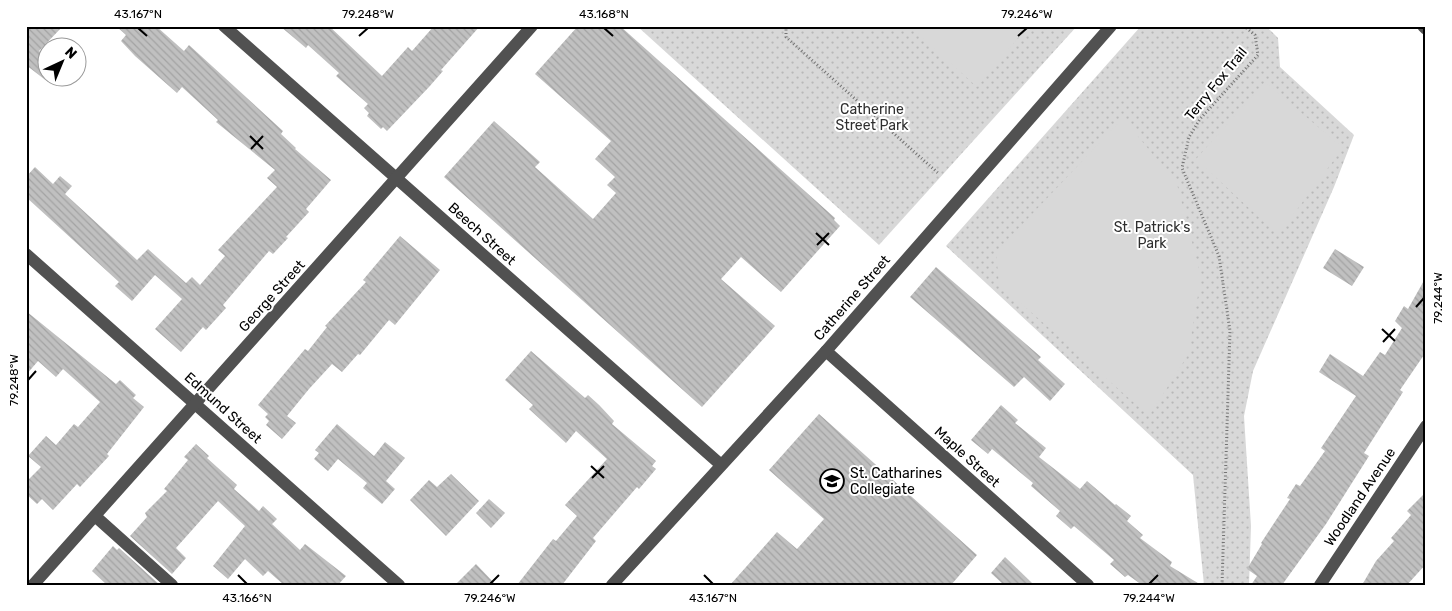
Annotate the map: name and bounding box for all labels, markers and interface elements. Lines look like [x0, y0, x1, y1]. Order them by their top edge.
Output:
text: 43.167°N [114, 7, 162, 21]
text: 79.248°W [342, 7, 394, 21]
text: 43.168°N [579, 7, 629, 21]
text: 79.246°W [1001, 7, 1053, 21]
north arrow [38, 38, 88, 88]
text: N [61, 43, 80, 63]
street label: Terry Fox Trail [1181, 44, 1251, 124]
park label: Catherine Street Park [835, 101, 909, 134]
street label: Beech Street [445, 199, 520, 269]
park label: St. Patrick's Park [1114, 219, 1190, 252]
street label: Catherine Street [810, 251, 894, 344]
street label: George Street [235, 256, 309, 335]
text: 79.244°W [1431, 272, 1445, 324]
text: 79.248°W [7, 354, 21, 406]
street label: Edmund Street [181, 369, 266, 448]
street label: Maple Street [931, 423, 1004, 491]
street label: Woodland Avenue [1321, 444, 1399, 550]
place label: St. Catharines Collegiate [850, 465, 942, 498]
school or university icon: St. Catharines Collegiate [819, 468, 845, 494]
text: 43.166°N [222, 591, 272, 605]
text: 79.246°W [464, 591, 516, 605]
text: 43.167°N [689, 591, 737, 605]
text: 79.244°W [1123, 591, 1175, 605]

